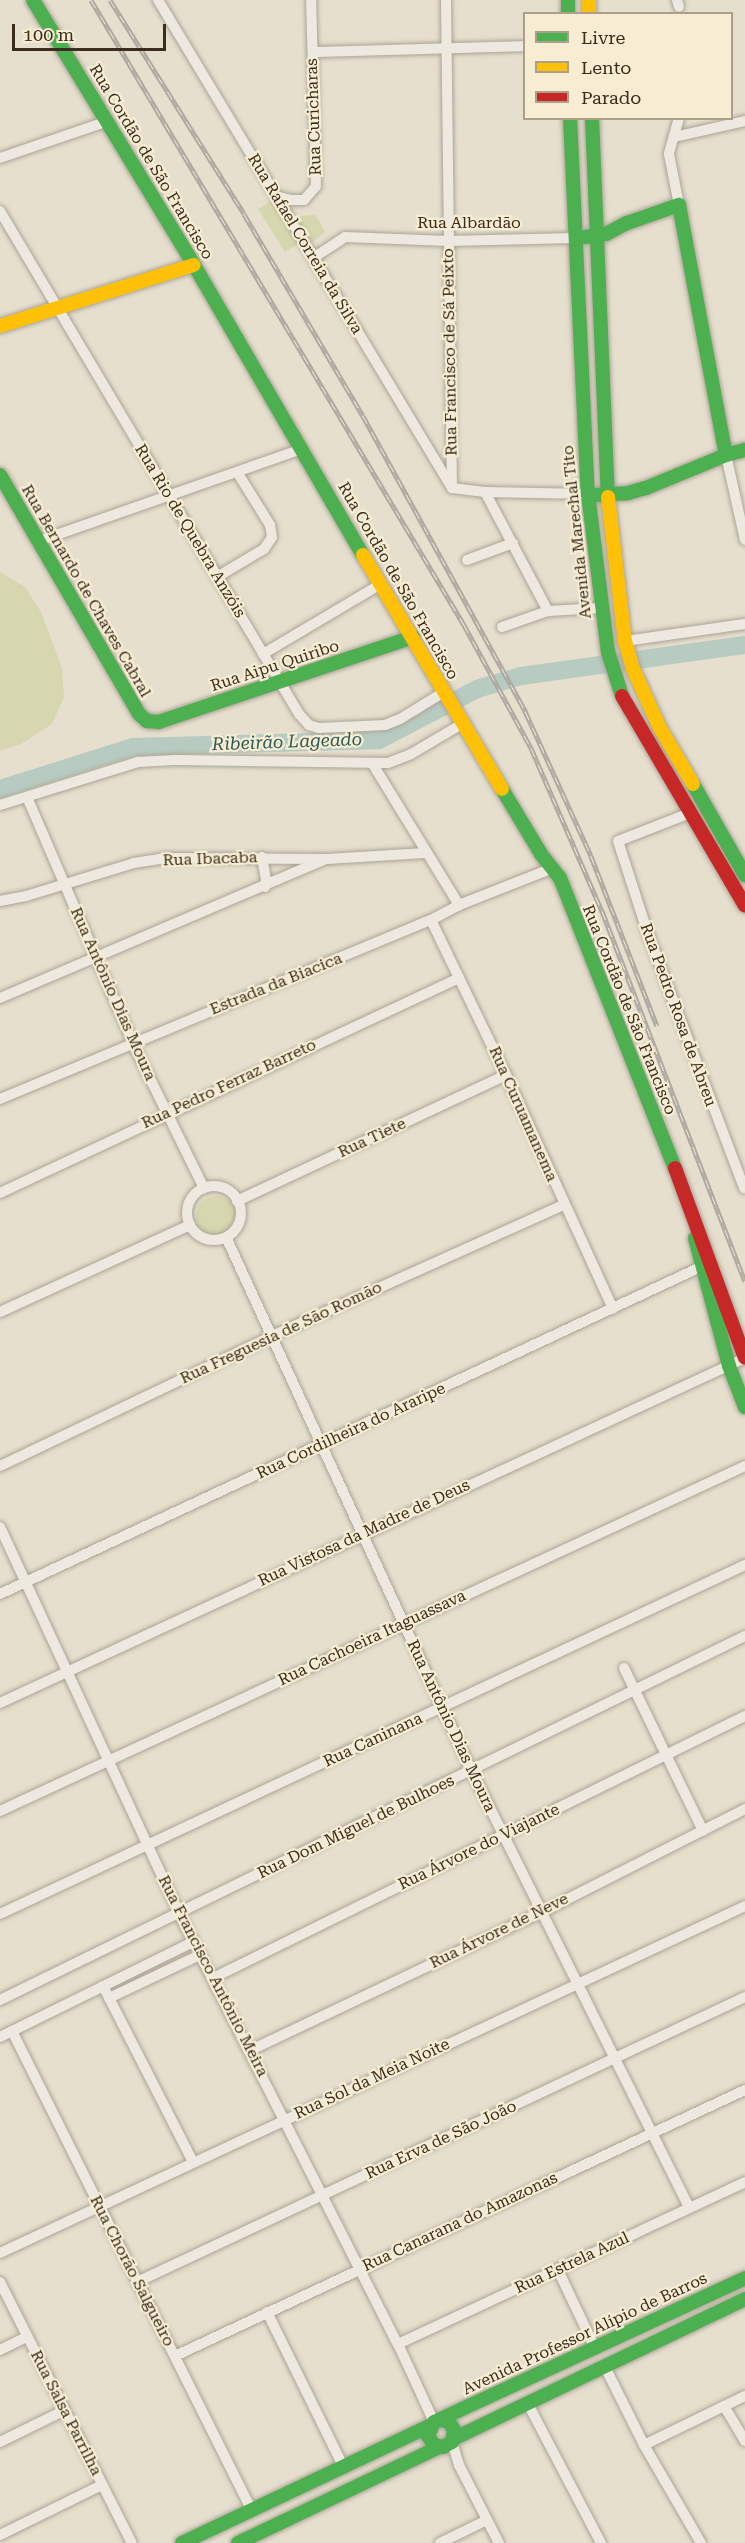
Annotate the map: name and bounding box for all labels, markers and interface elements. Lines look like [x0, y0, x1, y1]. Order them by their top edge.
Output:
scale bar [15, 12, 170, 50]
legend [523, 12, 733, 120]
text: 100 m [23, 24, 74, 45]
text: Livre [581, 27, 625, 48]
text: Lento [581, 57, 631, 78]
street label: Rua Curicharas [302, 58, 326, 176]
street label: Rua Cordão de São Francisco [85, 61, 217, 263]
text: Parado [581, 87, 641, 108]
street label: Rua Rafael Correia da Silva [243, 150, 367, 338]
street label: Rua Albardão [417, 213, 521, 233]
street label: Rua Francisco de Sá Peixto [439, 248, 461, 456]
street label: Rua Rio de Quebra Anzóis [131, 441, 249, 621]
street label: Avenida Marechal Tito [558, 444, 596, 620]
street label: Rua Cordão de São Francisco [334, 479, 462, 683]
street label: Rua Bernardo de Chaves Cabral [17, 481, 155, 701]
street label: Rua Aipu Quiribo [208, 636, 342, 696]
water label: Ribeirão Lageado [211, 729, 363, 755]
street label: Rua Ibacaba [162, 848, 258, 870]
street label: Rua Cordão de São Francisco [578, 902, 680, 1118]
street label: Rua Antônio Dias Moura [66, 904, 160, 1084]
street label: Rua Pedro Rosa de Abreu [636, 921, 720, 1109]
street label: Estrada da Biacica [207, 949, 345, 1019]
street label: Rua Pedro Ferraz Barreto [139, 1035, 319, 1133]
street label: Rua Curuamanema [485, 1043, 561, 1185]
street label: Rua Tiete [335, 1114, 409, 1162]
street label: Rua Freguesia de São Romão [177, 1278, 385, 1388]
street label: Rua Cordilheira do Araripe [253, 1379, 449, 1483]
street label: Rua Vistosa da Madre de Deus [255, 1475, 473, 1591]
street label: Rua Cachoeira Itaguassava [275, 1586, 469, 1690]
street label: Rua Antônio Dias Moura [403, 1637, 499, 1815]
street label: Rua Caninana [320, 1709, 426, 1771]
street label: Rua Dom Miguel de Bulhoes [254, 1771, 458, 1883]
street label: Rua Árvore do Viajante [395, 1800, 563, 1894]
street label: Rua Francisco Antônio Meira [154, 1872, 272, 2080]
street label: Rua Árvore de Neve [427, 1889, 571, 1973]
street label: Rua Sol da Meia Noite [291, 2035, 453, 2123]
street label: Rua Erva de São João [362, 2097, 520, 2183]
street label: Rua Canarana do Amazonas [359, 2168, 561, 2276]
street label: Rua Chorão Salgueiro [86, 2192, 178, 2350]
street label: Rua Estrela Azul [512, 2228, 632, 2298]
street label: Avenida Professor Alípio de Barros [460, 2269, 710, 2399]
street label: Rua Salsa Parrilha [26, 2347, 106, 2479]

